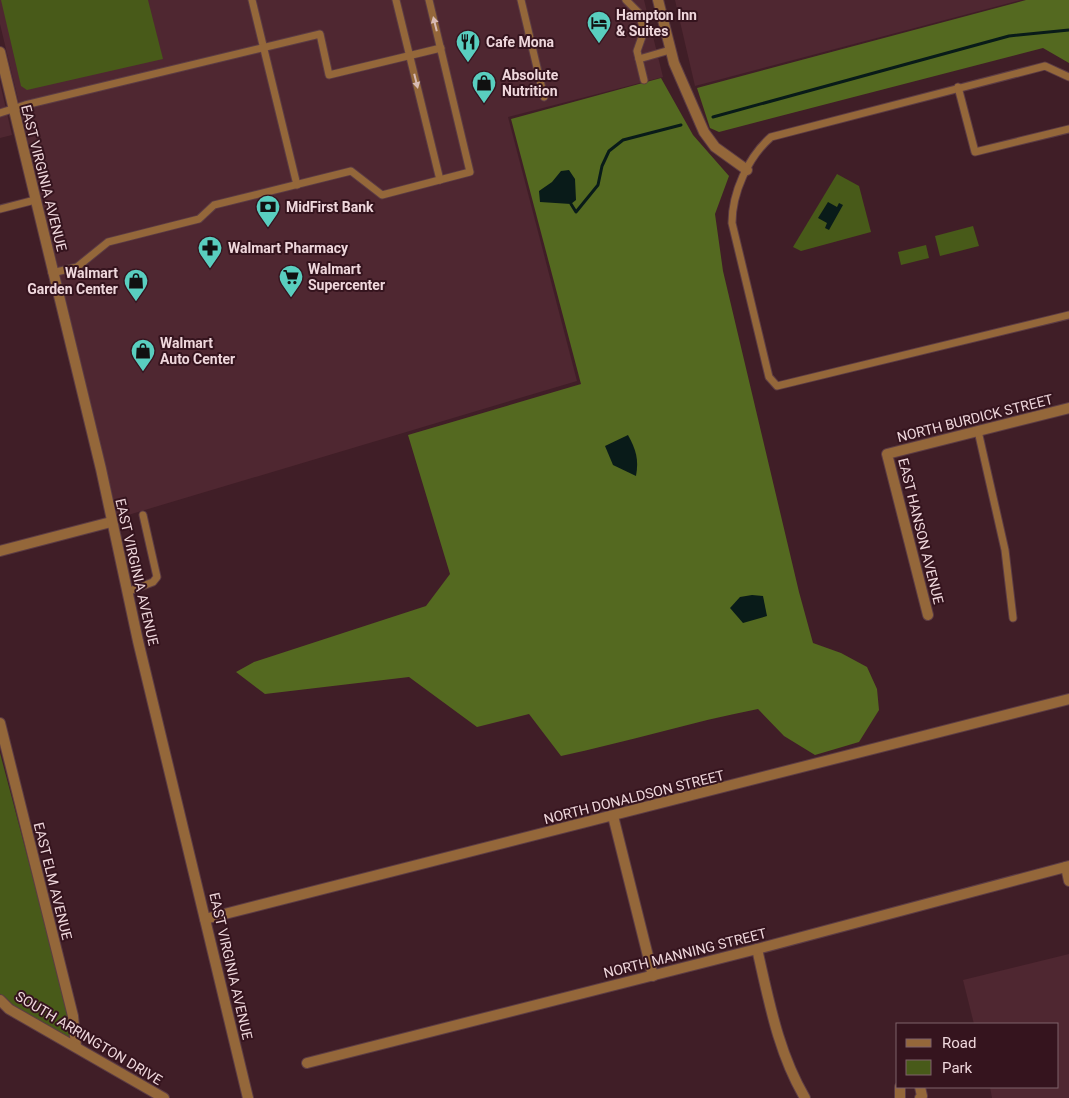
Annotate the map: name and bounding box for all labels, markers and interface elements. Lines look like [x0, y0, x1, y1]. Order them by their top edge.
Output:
place label: Hampton Inn & Suites [616, 7, 697, 39]
hotel icon: Hampton Inn & Suites [586, 10, 612, 44]
one-way arrow [431, 17, 439, 32]
restaurant icon: Cafe Mona [455, 29, 481, 63]
place label: Cafe Mona [486, 34, 555, 50]
place label: Absolute Nutrition [502, 67, 559, 99]
shop icon: Absolute Nutrition [471, 70, 497, 104]
one-way arrow [412, 74, 420, 89]
street label: EAST VIRGINIA AVENUE [18, 103, 70, 253]
bank icon: MidFirst Bank [255, 194, 281, 228]
place label: MidFirst Bank [286, 199, 374, 215]
pharmacy icon: Walmart Pharmacy [197, 235, 223, 269]
place label: Walmart Pharmacy [228, 240, 349, 256]
place label: Walmart Supercenter [308, 261, 385, 293]
supermarket icon: Walmart Supercenter [278, 264, 304, 298]
place label: Walmart Garden Center [27, 265, 118, 297]
shop icon: Walmart Garden Center [123, 268, 149, 302]
place label: Walmart Auto Center [160, 335, 235, 367]
shop icon: Walmart Auto Center [130, 338, 156, 372]
street label: NORTH BURDICK STREET [895, 391, 1055, 445]
street label: EAST HANSON AVENUE [895, 456, 947, 606]
street label: EAST VIRGINIA AVENUE [112, 497, 162, 647]
street label: NORTH DONALDSON STREET [542, 767, 727, 827]
street label: EAST ELM AVENUE [31, 821, 75, 941]
street label: EAST VIRGINIA AVENUE [206, 891, 256, 1041]
street label: NORTH MANNING STREET [602, 925, 769, 981]
street label: SOUTH ARRINGTON DRIVE [13, 988, 165, 1088]
legend [896, 1023, 1059, 1088]
text: Road [942, 1034, 976, 1052]
text: Park [942, 1059, 973, 1077]

